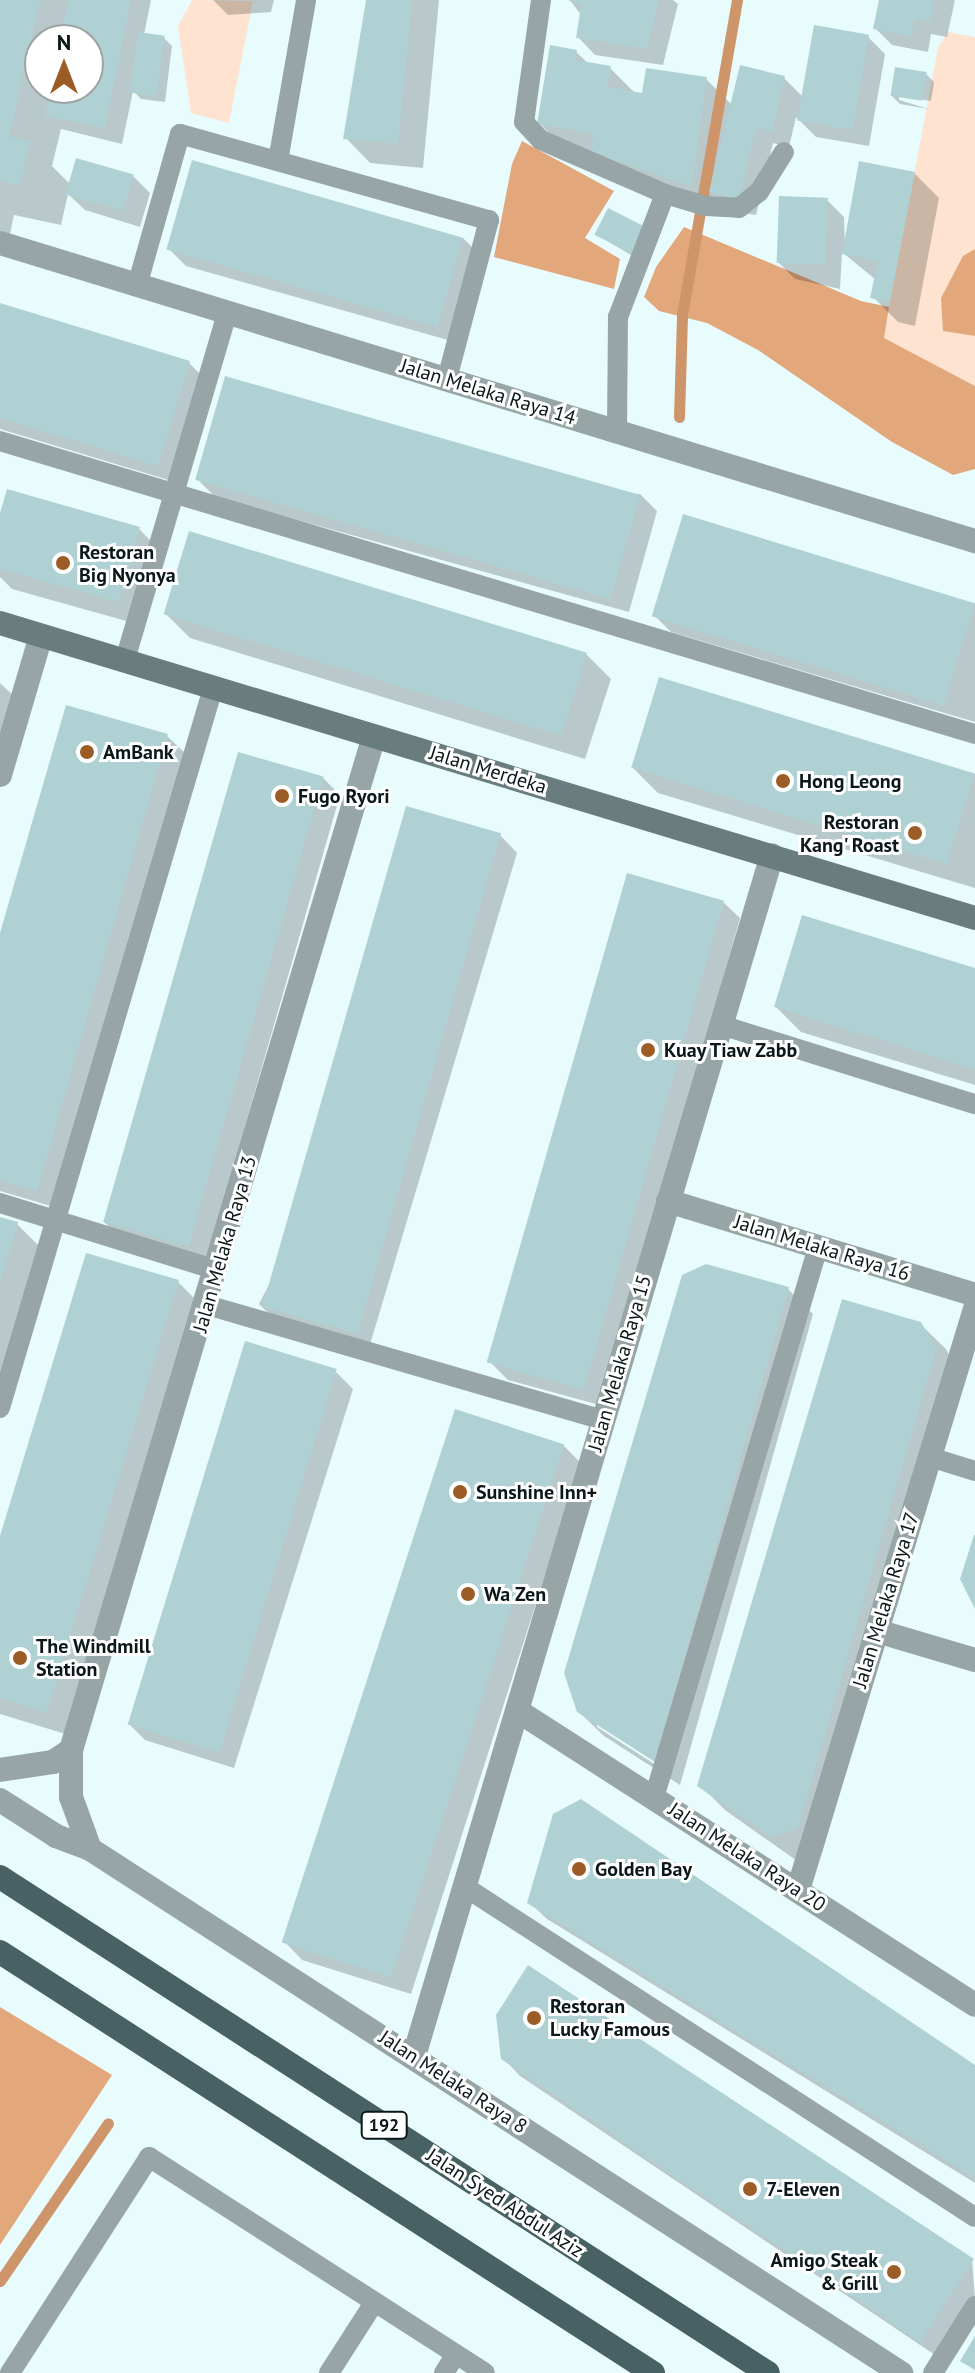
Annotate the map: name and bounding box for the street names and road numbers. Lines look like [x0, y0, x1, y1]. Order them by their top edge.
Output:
street label: Jalan Melaka Raya 14 [397, 354, 579, 430]
street label: Jalan Merdeka [427, 741, 549, 799]
street label: Jalan Melaka Raya 13 [188, 1153, 262, 1335]
street label: Jalan Melaka Raya 16 [731, 1210, 913, 1286]
street label: Jalan Melaka Raya 15 [583, 1272, 657, 1454]
street label: Jalan Melaka Raya 17 [848, 1509, 924, 1691]
street label: Jalan Melaka Raya 20 [664, 1797, 830, 1917]
street label: Jalan Melaka Raya 8 [375, 2025, 531, 2139]
road number: 192 [360, 2111, 408, 2139]
street label: Jalan Syed Abdul Aziz [422, 2143, 588, 2263]

